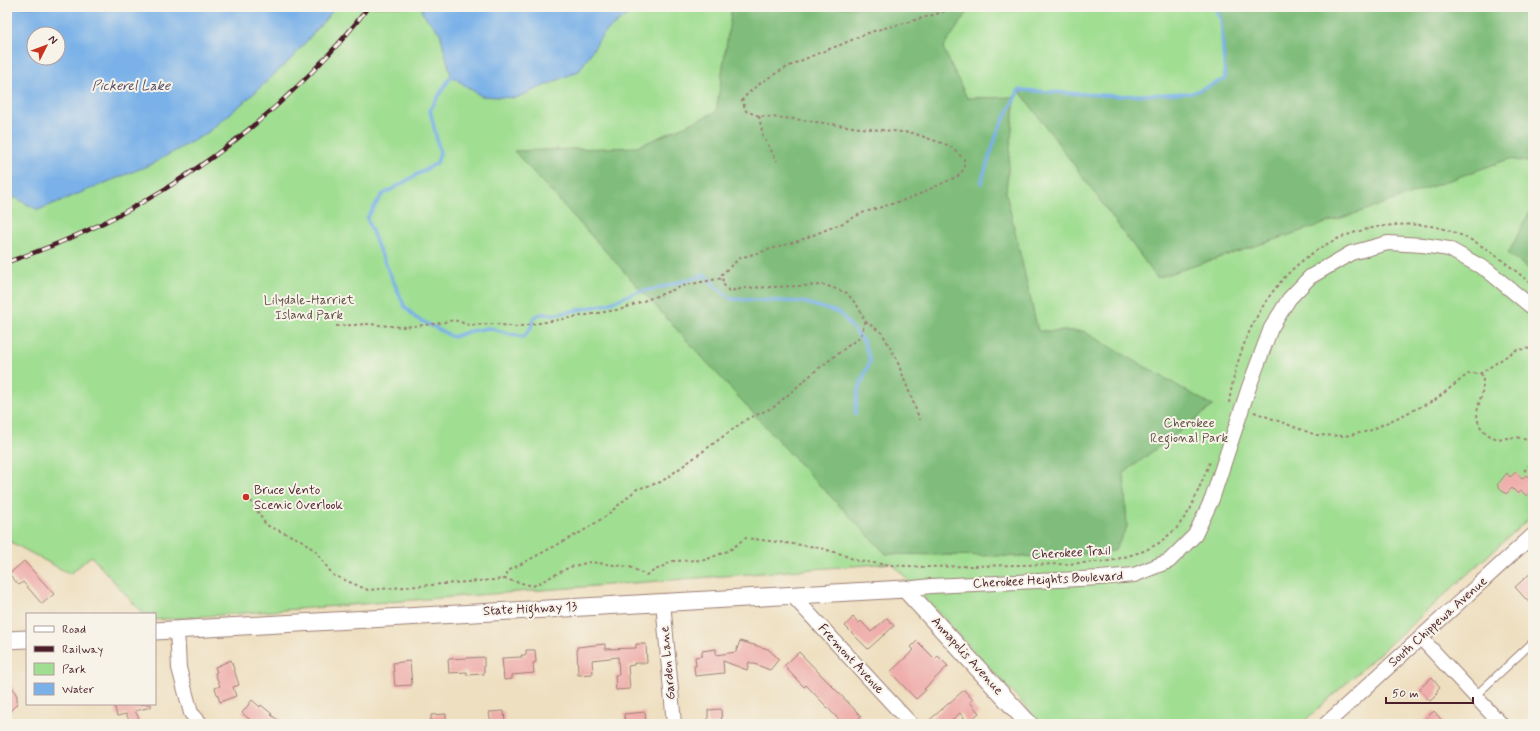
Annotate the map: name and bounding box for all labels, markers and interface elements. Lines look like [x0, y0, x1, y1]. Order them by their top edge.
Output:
north arrow [26, 26, 66, 66]
text: N [45, 33, 60, 47]
water label: Pickerel Lake [92, 77, 171, 95]
park label: Lilydale-Harriet Island Park [264, 292, 355, 324]
park label: Cherokee Regional Park [1150, 415, 1229, 449]
place label: Bruce Vento Scenic Overlook [254, 482, 343, 514]
marker: Bruce Vento Scenic Overlook [241, 492, 251, 502]
street label: Cherokee Trail [1031, 542, 1111, 564]
street label: Cherokee Heights Boulevard [972, 568, 1124, 592]
street label: South Chippewa Avenue [1385, 573, 1491, 671]
street label: State Highway 13 [483, 598, 578, 622]
legend [26, 613, 156, 705]
street label: Annapolis Avenue [927, 613, 1007, 699]
street label: Fremont Avenue [814, 620, 888, 698]
text: Road [62, 622, 86, 638]
street label: Garden Lane [656, 625, 680, 701]
text: Railway [62, 642, 104, 658]
text: Park [62, 662, 86, 678]
scale bar [1386, 679, 1473, 705]
text: Water [62, 682, 94, 698]
text: 50 m [1392, 686, 1419, 702]

